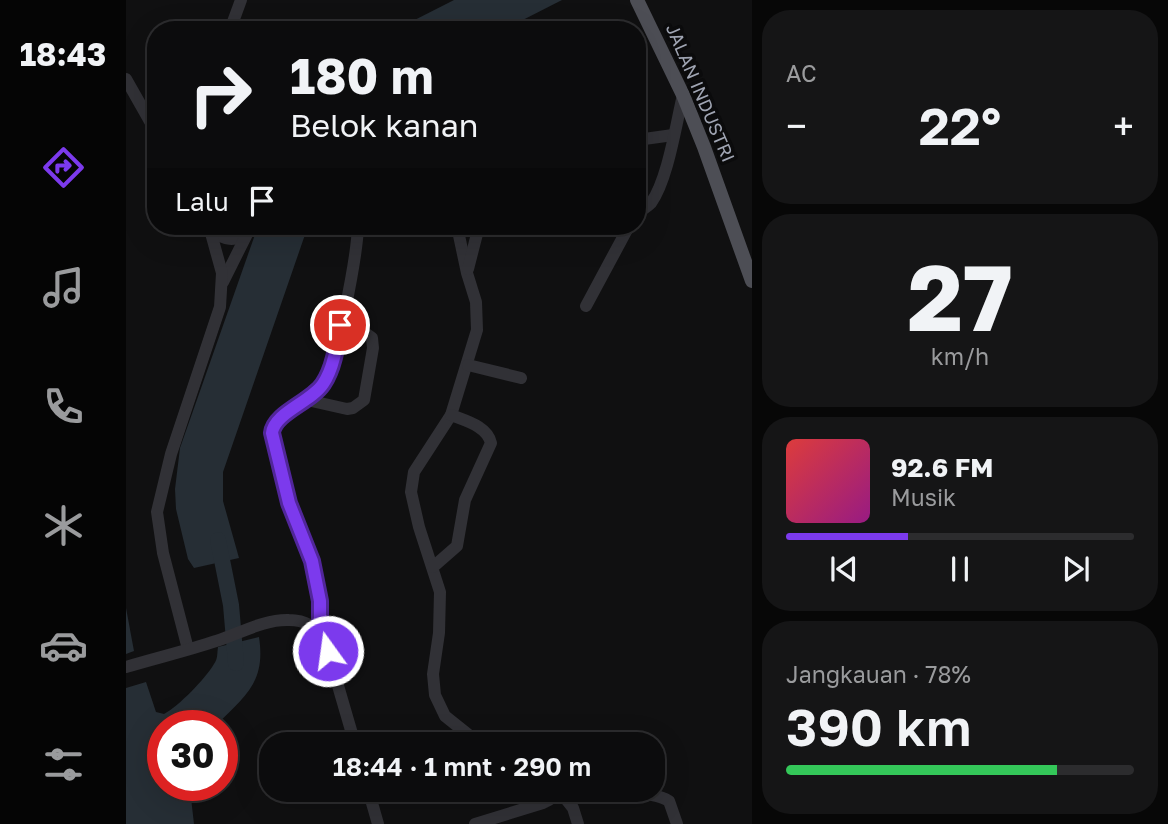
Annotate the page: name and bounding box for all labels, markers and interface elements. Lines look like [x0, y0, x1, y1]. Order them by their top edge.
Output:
street label: JALAN INDUSTRI [662, 20, 740, 165]
text: 18:43 [20, 35, 106, 73]
text: 180 m [290, 46, 434, 105]
icon: right [175, 49, 266, 140]
text: AC [786, 59, 817, 87]
text: 22° [919, 94, 1001, 156]
text: − [786, 103, 807, 148]
text: + [1113, 103, 1134, 148]
text: Belok kanan [290, 106, 478, 144]
icon: directions [39, 143, 88, 192]
icon: arrive [243, 182, 281, 220]
text: Lalu [175, 186, 229, 217]
text: 27 [907, 242, 1013, 351]
icon: music [39, 263, 88, 312]
pin [310, 295, 370, 355]
icon: arrive [321, 306, 359, 344]
text: km/h [931, 342, 989, 370]
icon: phone [39, 382, 88, 431]
text: 92.6 FM [891, 452, 993, 483]
text: Musik [891, 483, 956, 511]
icon: climate [39, 501, 88, 550]
icon: previous [825, 550, 863, 588]
icon: pause [941, 550, 979, 588]
icon: next [1057, 550, 1095, 588]
position arrow [291, 614, 365, 688]
icon: car [39, 621, 88, 670]
text: Jangkauan · 78% [786, 660, 971, 688]
text: 390 km [786, 695, 971, 757]
speed limit sign: 30 [147, 710, 238, 801]
icon: filters [39, 740, 88, 789]
text: 18:44 · 1 mnt · 290 m [333, 751, 591, 782]

